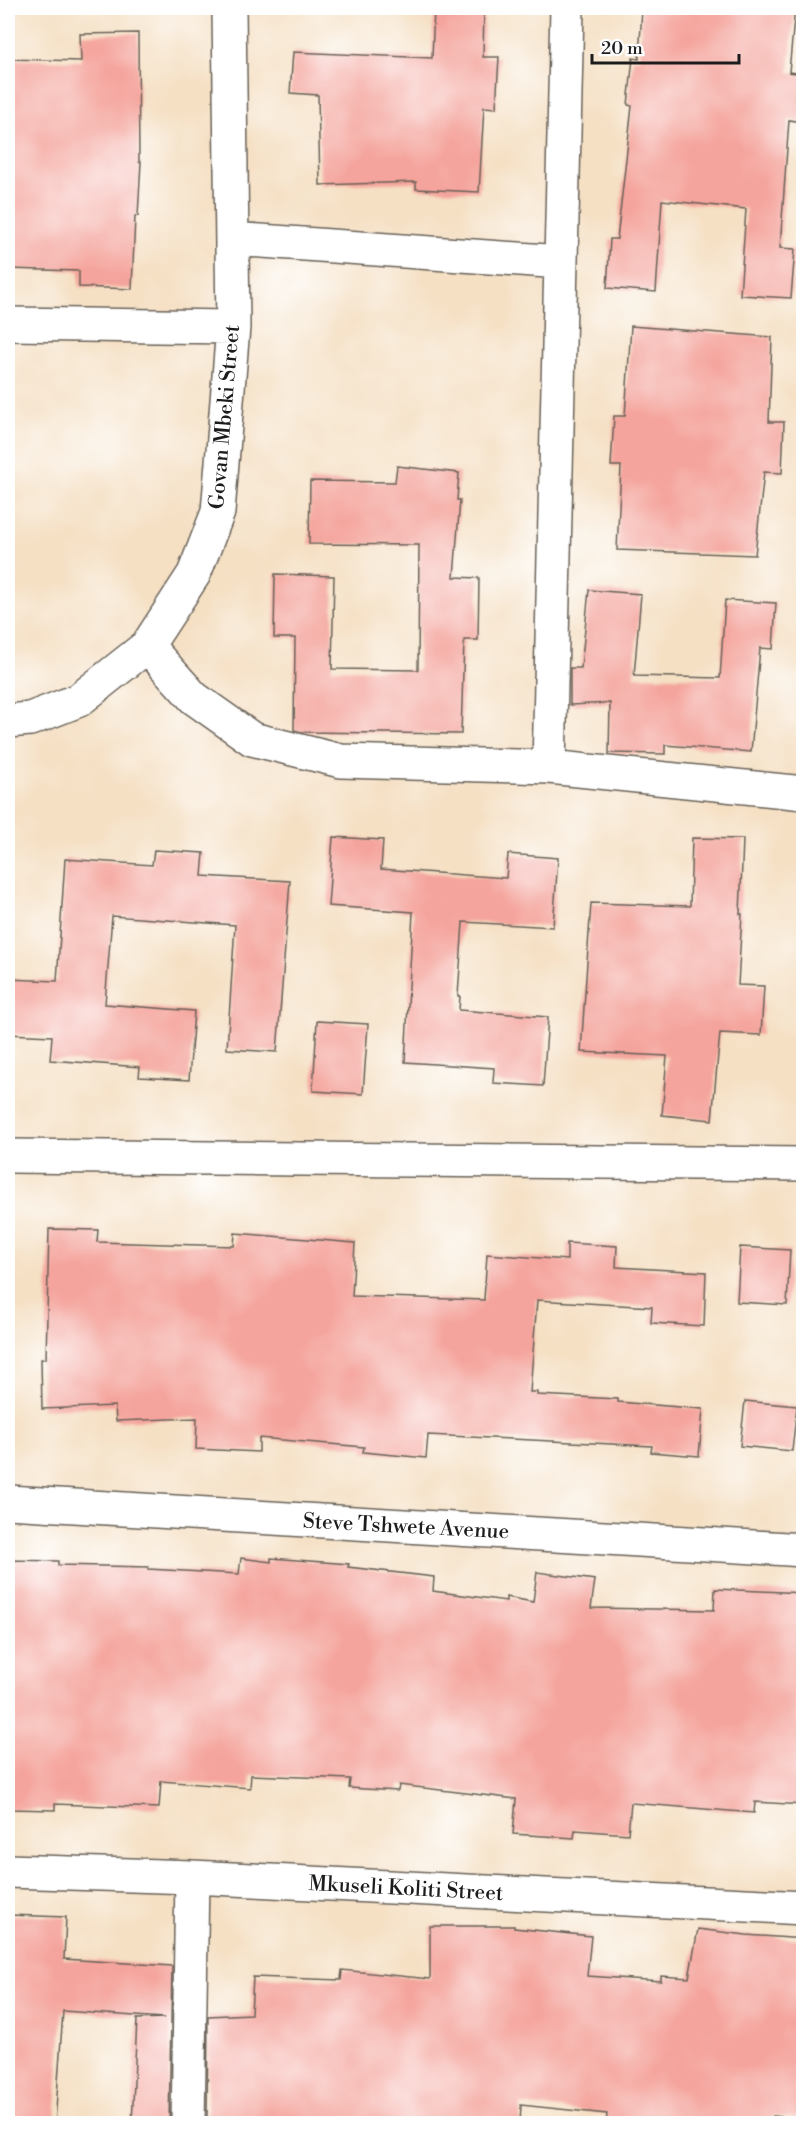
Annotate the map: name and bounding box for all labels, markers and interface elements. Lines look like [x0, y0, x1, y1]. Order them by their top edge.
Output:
scale bar [592, 27, 739, 65]
text: 20 m [601, 37, 643, 60]
street label: Govan Mbeki Street [204, 323, 246, 510]
street label: Steve Tshwete Avenue [302, 1509, 510, 1545]
street label: Mkuseli Koliti Street [308, 1871, 505, 1907]

